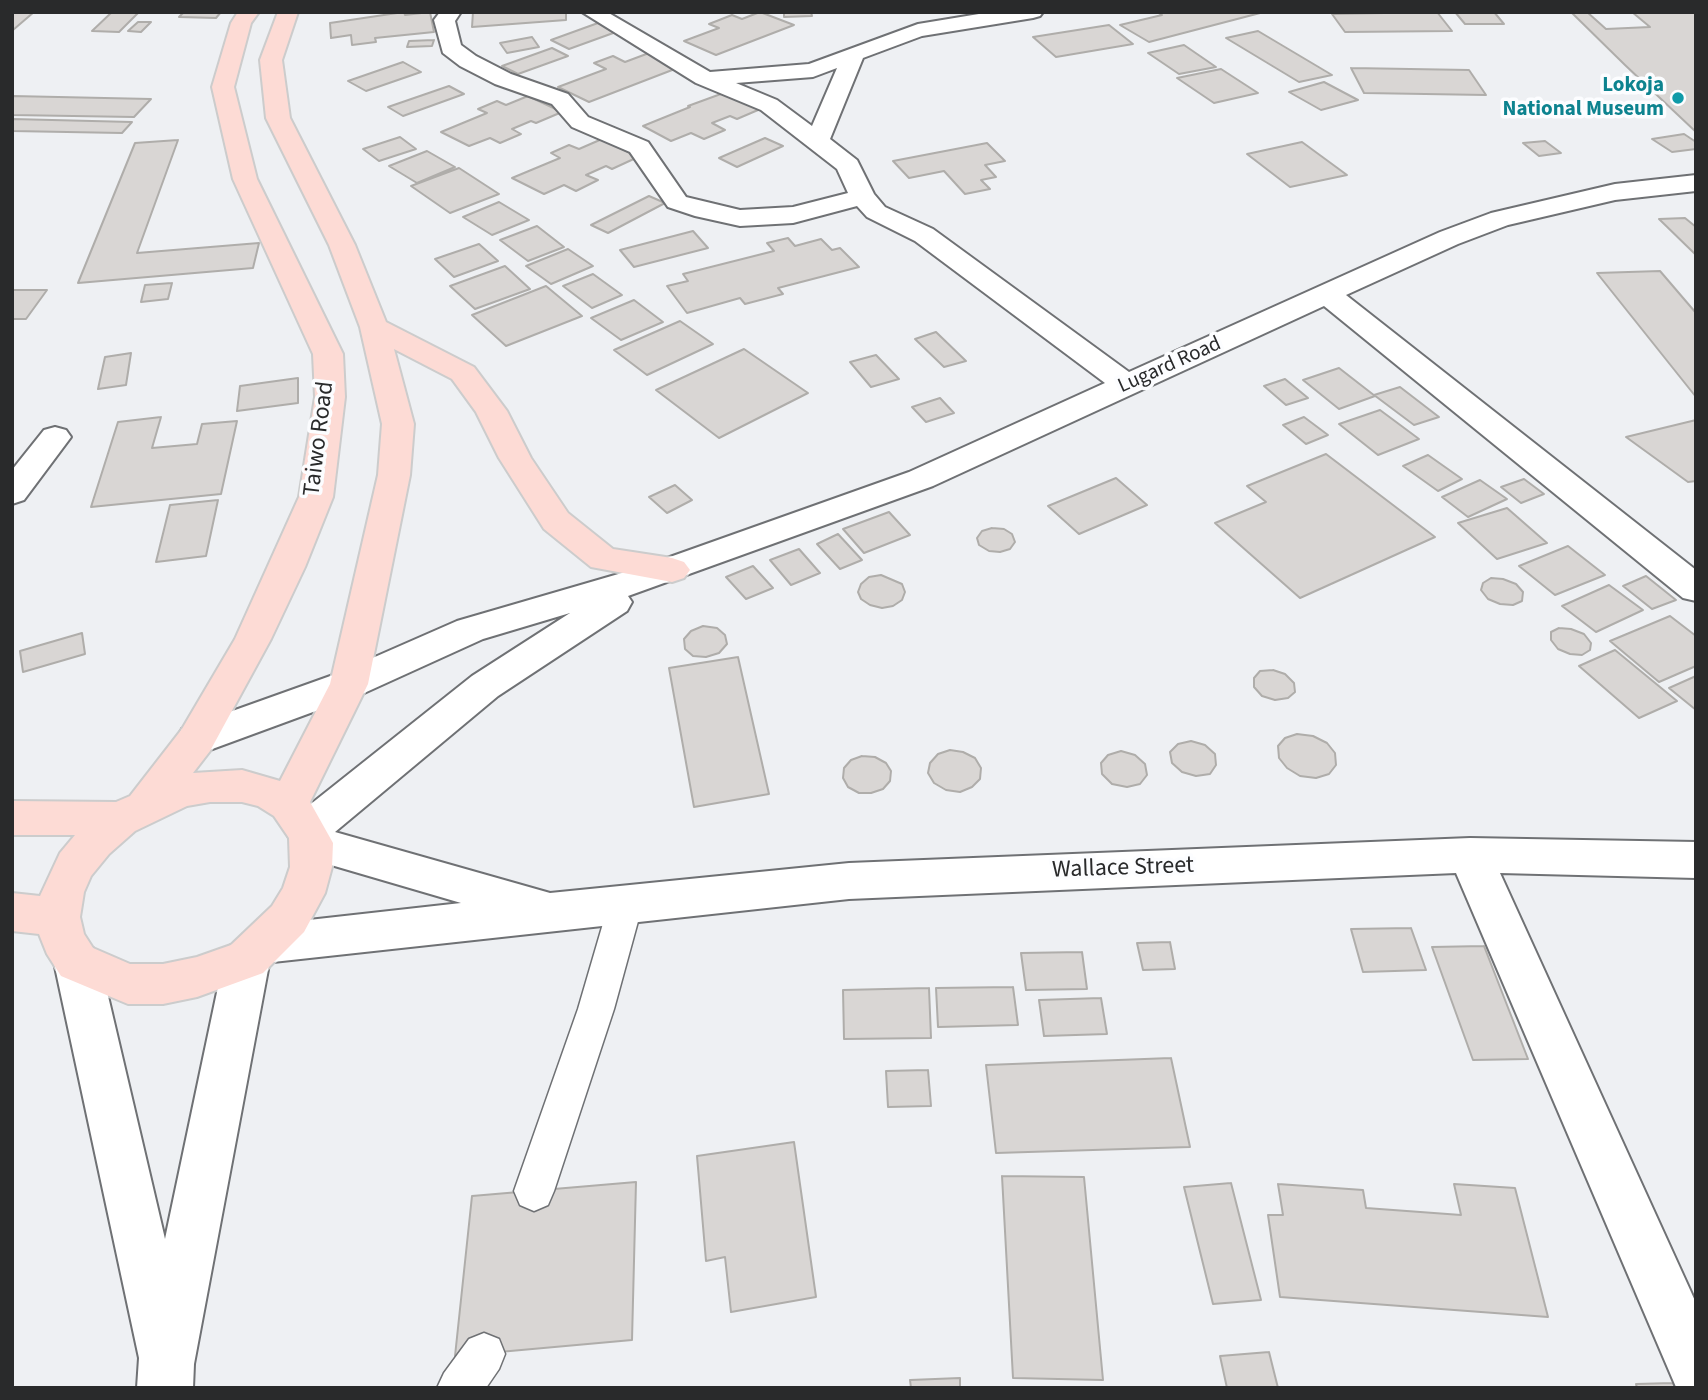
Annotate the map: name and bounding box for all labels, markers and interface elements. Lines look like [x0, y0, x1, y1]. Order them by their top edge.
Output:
place label: Lokoja National Museum [1503, 73, 1664, 123]
marker: Lokoja National Museum [1670, 90, 1686, 106]
street label: Lugard Road [1115, 332, 1225, 400]
street label: Taiwo Road [299, 380, 341, 498]
street label: Wallace Street [1051, 852, 1195, 886]

